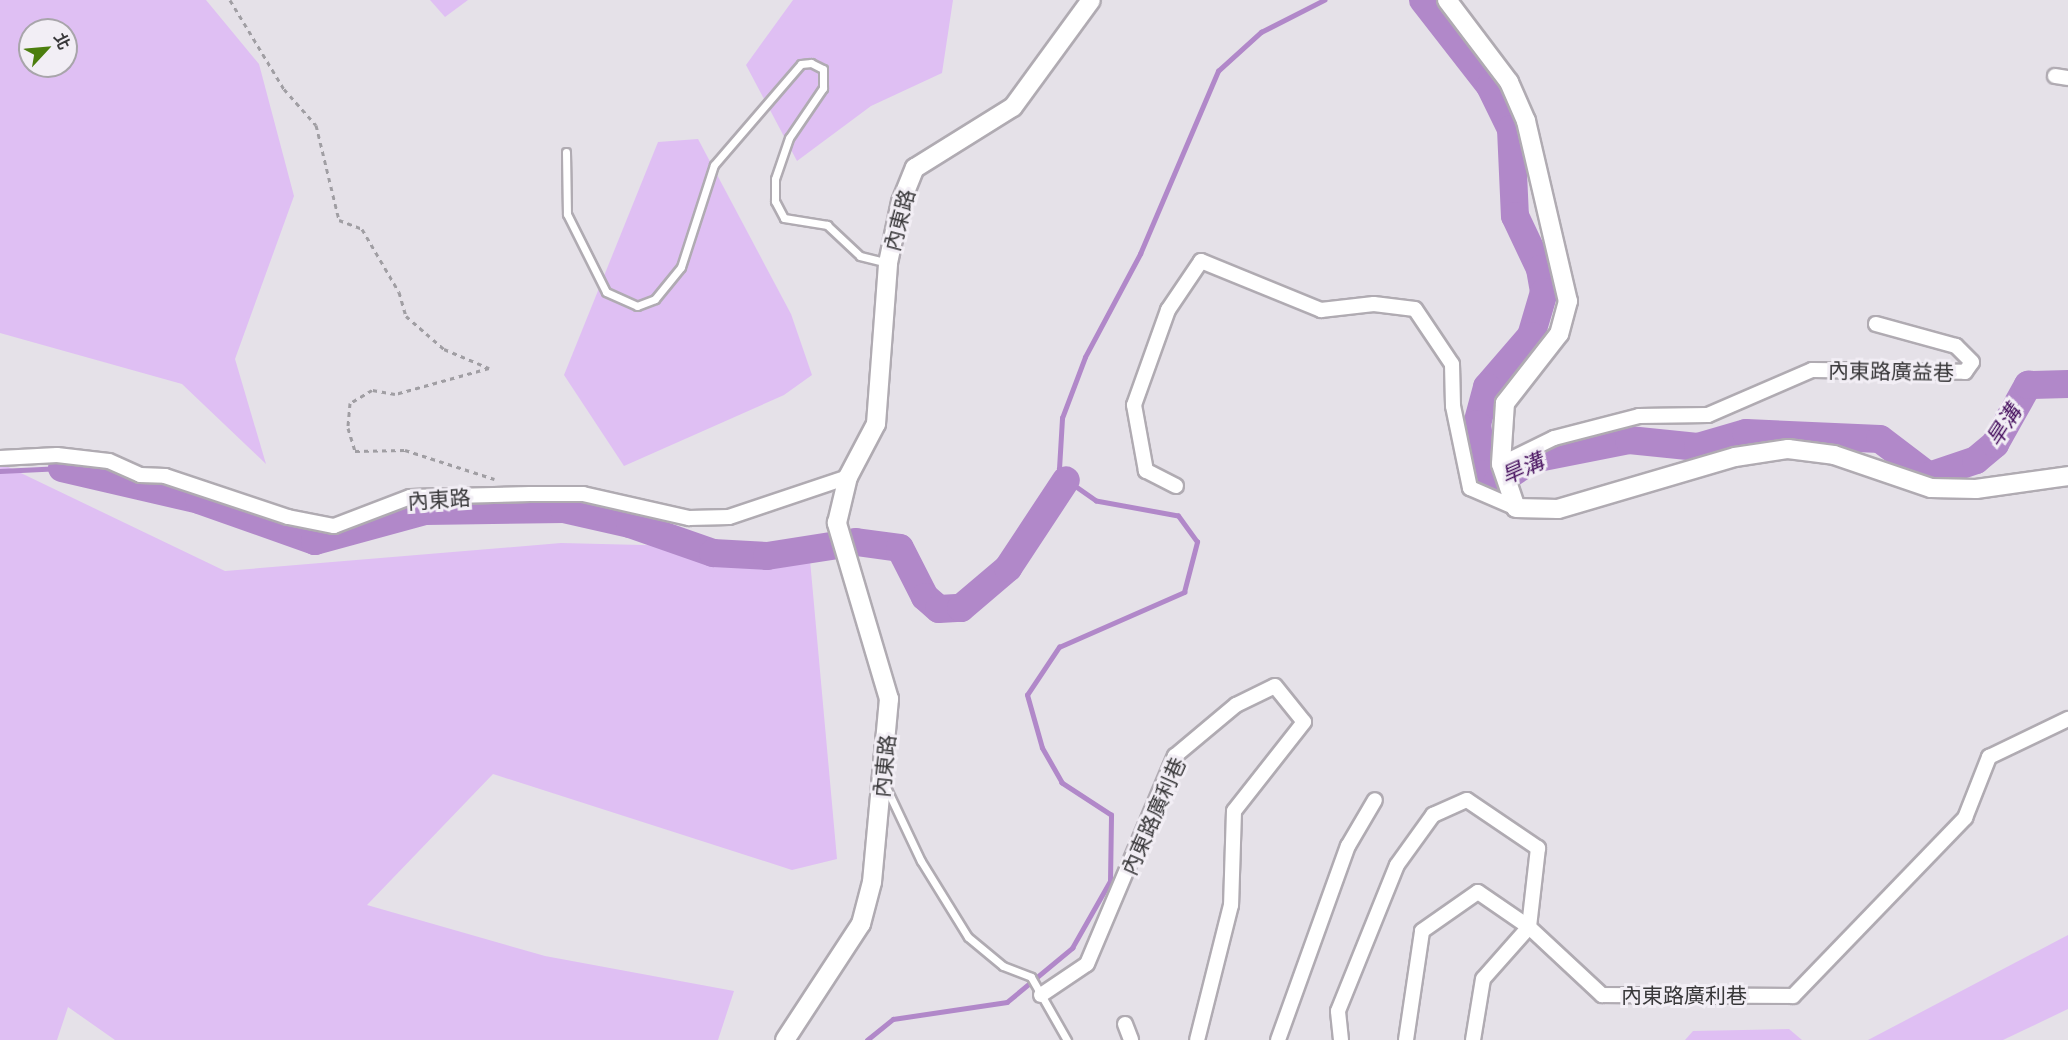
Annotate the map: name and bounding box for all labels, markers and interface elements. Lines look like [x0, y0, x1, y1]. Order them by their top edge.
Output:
north arrow [18, 18, 78, 78]
text: 北 [49, 29, 76, 53]
street label: 內東路 [879, 186, 919, 254]
street label: 內東路廣益巷 [1828, 357, 1954, 385]
water label: 旱溝 [1980, 399, 2026, 451]
water label: 旱溝 [1497, 447, 1547, 489]
street label: 內東路 [407, 484, 471, 514]
street label: 內東路 [868, 733, 900, 799]
street label: 內東路廣利巷 [1116, 753, 1190, 879]
street label: 內東路廣利巷 [1621, 982, 1747, 1008]

